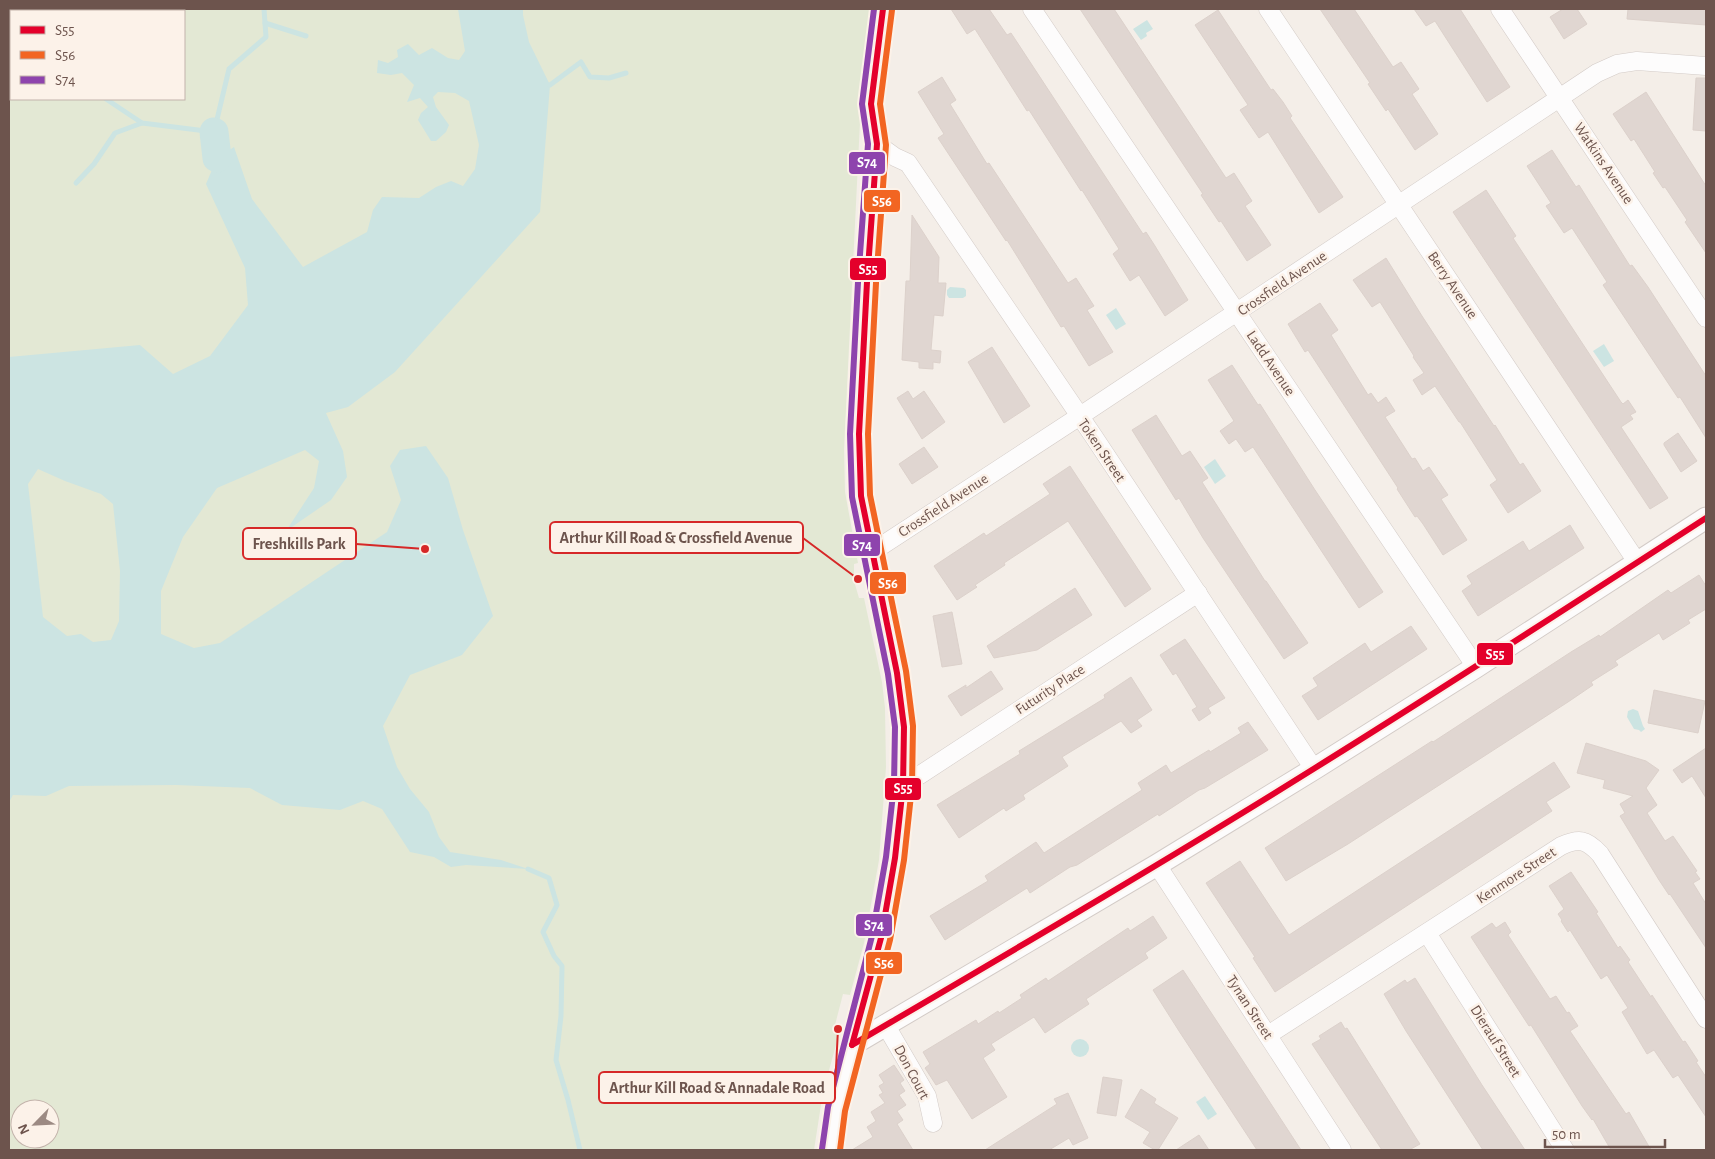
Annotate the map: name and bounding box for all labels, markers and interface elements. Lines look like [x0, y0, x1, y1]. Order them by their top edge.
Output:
legend [10, 10, 185, 100]
text: S55 [55, 23, 75, 38]
text: S56 [55, 48, 75, 63]
text: S74 [55, 73, 76, 88]
street label: Watkins Avenue [1571, 120, 1636, 207]
line badge: S74 [848, 151, 886, 175]
text: S74 [857, 156, 877, 170]
line badge: S56 [863, 189, 901, 213]
text: S56 [872, 195, 892, 209]
street label: Crossfield Avenue [1235, 248, 1330, 319]
street label: Berry Avenue [1425, 249, 1480, 322]
line badge: S55 [849, 257, 887, 281]
text: S55 [858, 263, 878, 277]
street label: Ladd Avenue [1243, 328, 1298, 399]
street label: Token Street [1075, 416, 1128, 485]
street label: Crossfield Avenue [896, 471, 991, 540]
callout: Arthur Kill Road & Crossfield Avenue [550, 522, 803, 553]
callout: Freshkills Park [243, 528, 356, 559]
text: Arthur Kill Road & Crossfield Avenue [560, 530, 793, 546]
line badge: S74 [843, 533, 881, 557]
text: Freshkills Park [252, 536, 346, 552]
text: S74 [852, 539, 872, 553]
line badge: S56 [869, 571, 907, 595]
text: S56 [878, 577, 898, 591]
line badge: S55 [1476, 642, 1514, 666]
text: S55 [1485, 648, 1505, 662]
street label: Futurity Place [1013, 662, 1088, 717]
line badge: S55 [884, 777, 922, 801]
text: S55 [893, 782, 913, 796]
street label: Kenmore Street [1474, 844, 1559, 907]
line badge: S74 [855, 913, 893, 937]
text: S74 [864, 919, 884, 933]
line badge: S56 [865, 951, 903, 975]
text: S56 [874, 957, 894, 971]
street label: Tynan Street [1223, 973, 1276, 1042]
street label: Dierauf Street [1468, 1003, 1524, 1080]
street label: Don Court [891, 1043, 932, 1102]
callout: Arthur Kill Road & Annadale Road [599, 1072, 835, 1103]
text: Arthur Kill Road & Annadale Road [609, 1080, 826, 1096]
north arrow [10, 1099, 60, 1149]
scale bar [1545, 1116, 1665, 1148]
text: N [16, 1122, 32, 1136]
text: 50 m [1552, 1127, 1581, 1142]

